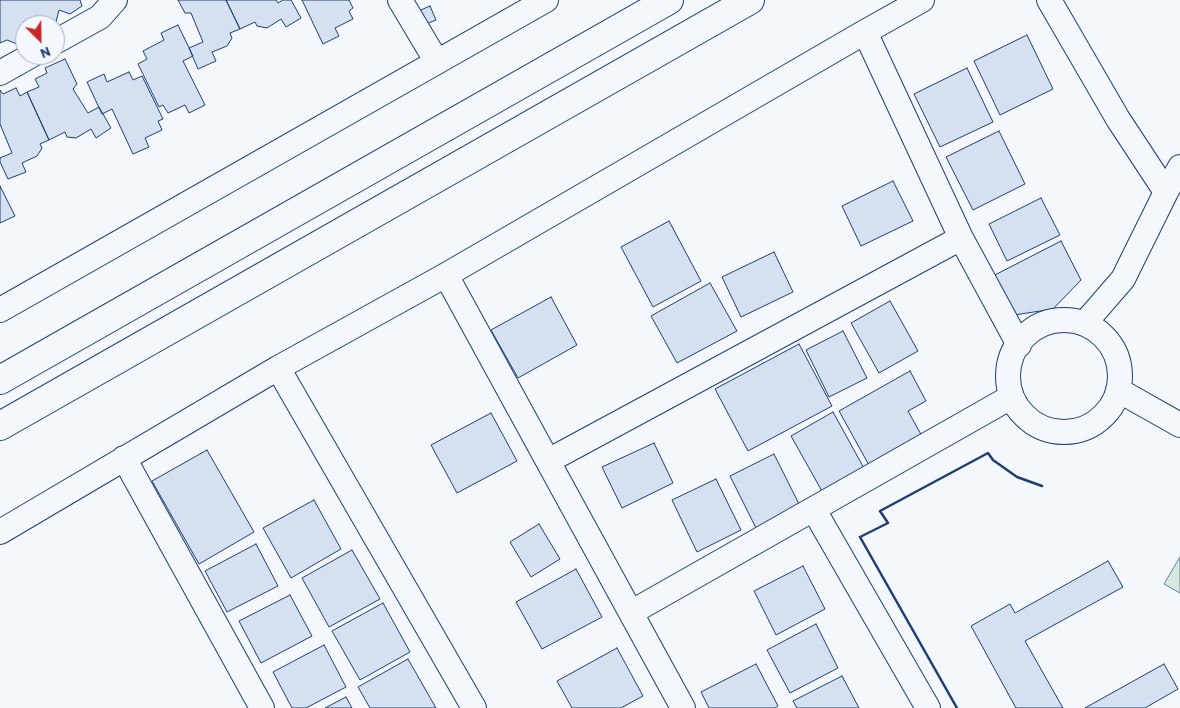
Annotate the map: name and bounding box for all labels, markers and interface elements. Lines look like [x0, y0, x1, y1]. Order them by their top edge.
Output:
north arrow [15, 15, 65, 65]
text: N [38, 44, 53, 63]

